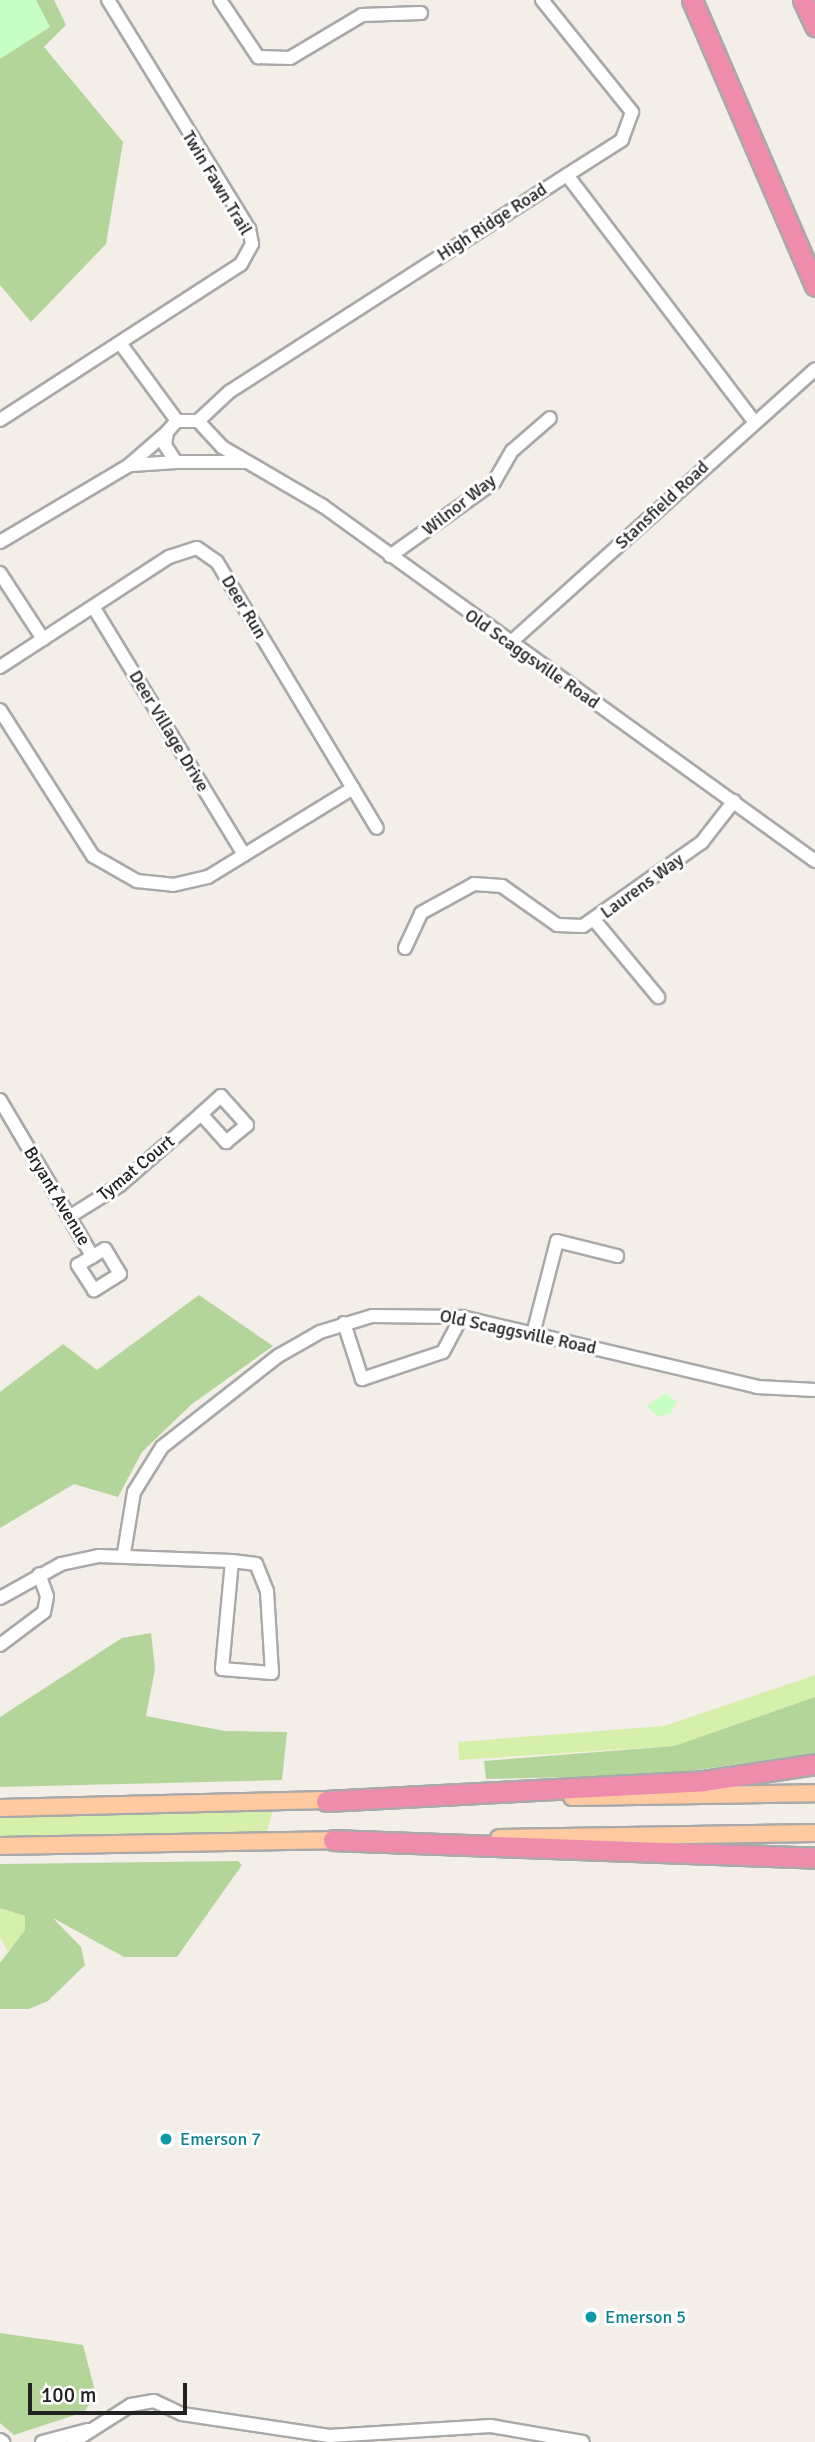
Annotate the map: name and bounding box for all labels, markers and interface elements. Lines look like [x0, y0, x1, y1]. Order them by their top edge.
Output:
street label: Twin Fawn Trail [177, 127, 257, 239]
street label: High Ridge Road [433, 178, 551, 266]
street label: Stansfield Road [611, 456, 713, 554]
street label: Wilnor Way [418, 470, 500, 540]
street label: Deer Run [217, 571, 271, 643]
street label: Old Scaggsville Road [460, 604, 604, 714]
street label: Deer Village Drive [124, 666, 214, 796]
street label: Laurens Way [596, 849, 688, 923]
street label: Tymat Court [93, 1130, 179, 1206]
street label: Bryant Avenue [19, 1143, 95, 1249]
street label: Old Scaggsville Road [438, 1305, 598, 1359]
place label: Emerson 7 [180, 2128, 261, 2150]
marker: Emerson 7 [158, 2131, 174, 2147]
place label: Emerson 5 [605, 2306, 686, 2328]
marker: Emerson 5 [583, 2309, 599, 2325]
scale bar [32, 2368, 191, 2412]
text: 100 m [41, 2382, 96, 2408]

